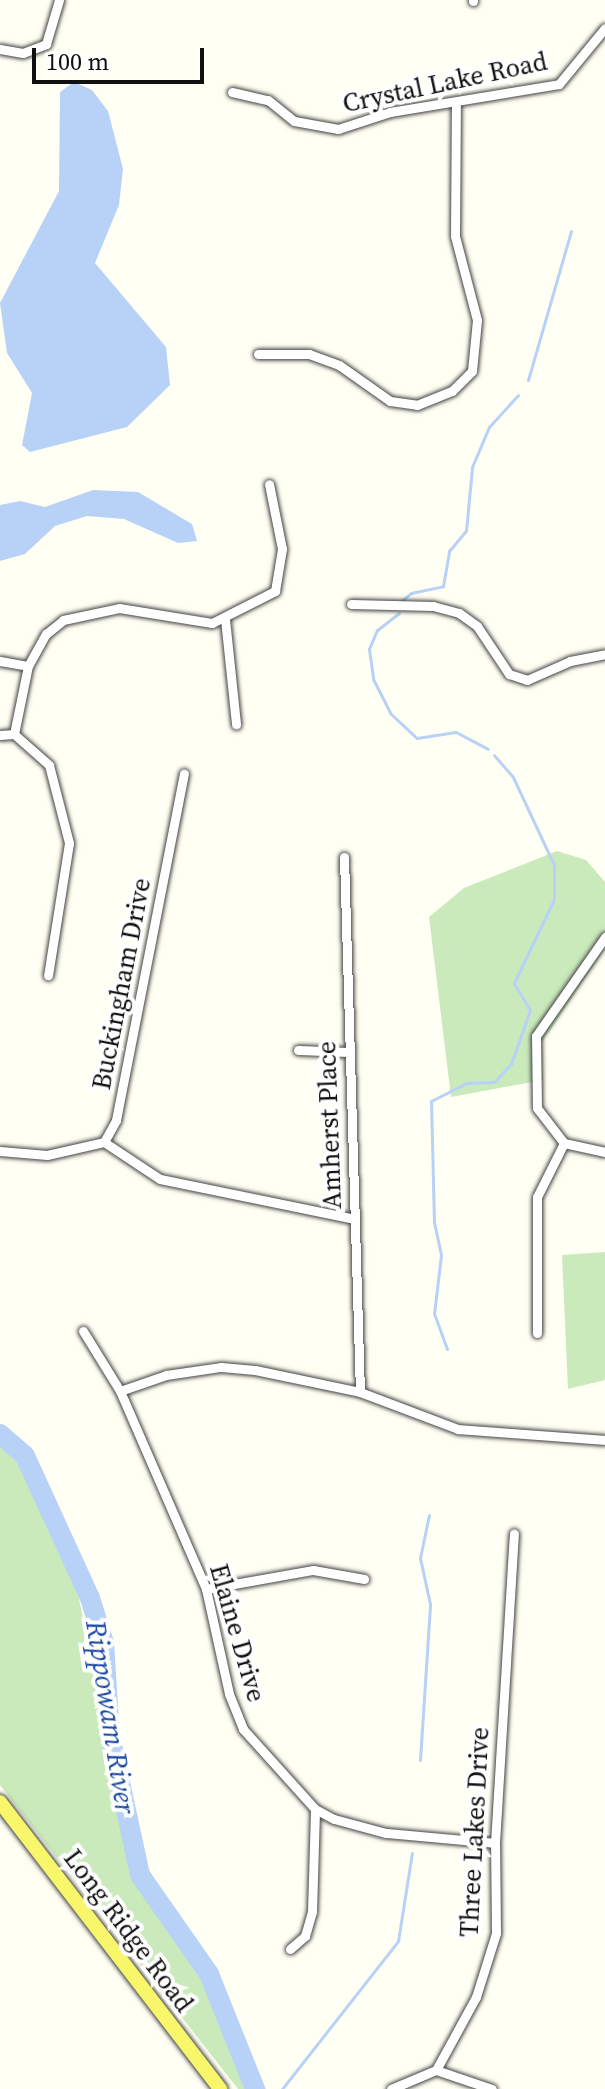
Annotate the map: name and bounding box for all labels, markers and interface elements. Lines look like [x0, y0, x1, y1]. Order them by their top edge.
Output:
scale bar [36, 32, 208, 82]
text: 100 m [46, 45, 109, 78]
street label: Crystal Lake Road [340, 46, 550, 120]
street label: Buckingham Drive [86, 876, 158, 1092]
street label: Amherst Place [311, 1040, 349, 1210]
street label: Elaine Drive [202, 1560, 272, 1706]
water label: Rippowam River [79, 1618, 143, 1816]
street label: Three Lakes Drive [454, 1726, 496, 1938]
street label: Long Ridge Road [57, 1843, 199, 2019]

